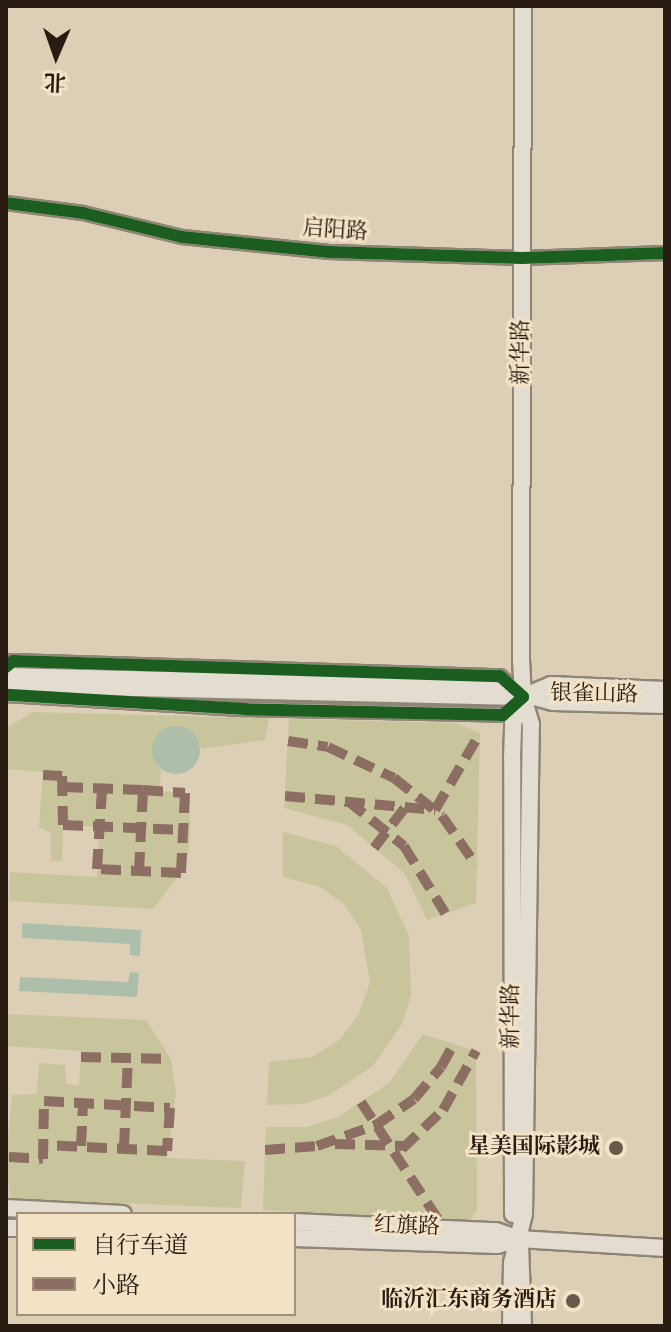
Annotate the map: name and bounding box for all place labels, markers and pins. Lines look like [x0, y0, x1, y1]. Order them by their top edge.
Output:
place label: 星美国际影城 [468, 1135, 600, 1161]
marker: 星美国际影城 [607, 1139, 625, 1157]
place label: 临沂汇东商务酒店 [381, 1288, 557, 1314]
marker: 临沂汇东商务酒店 [564, 1292, 582, 1310]

